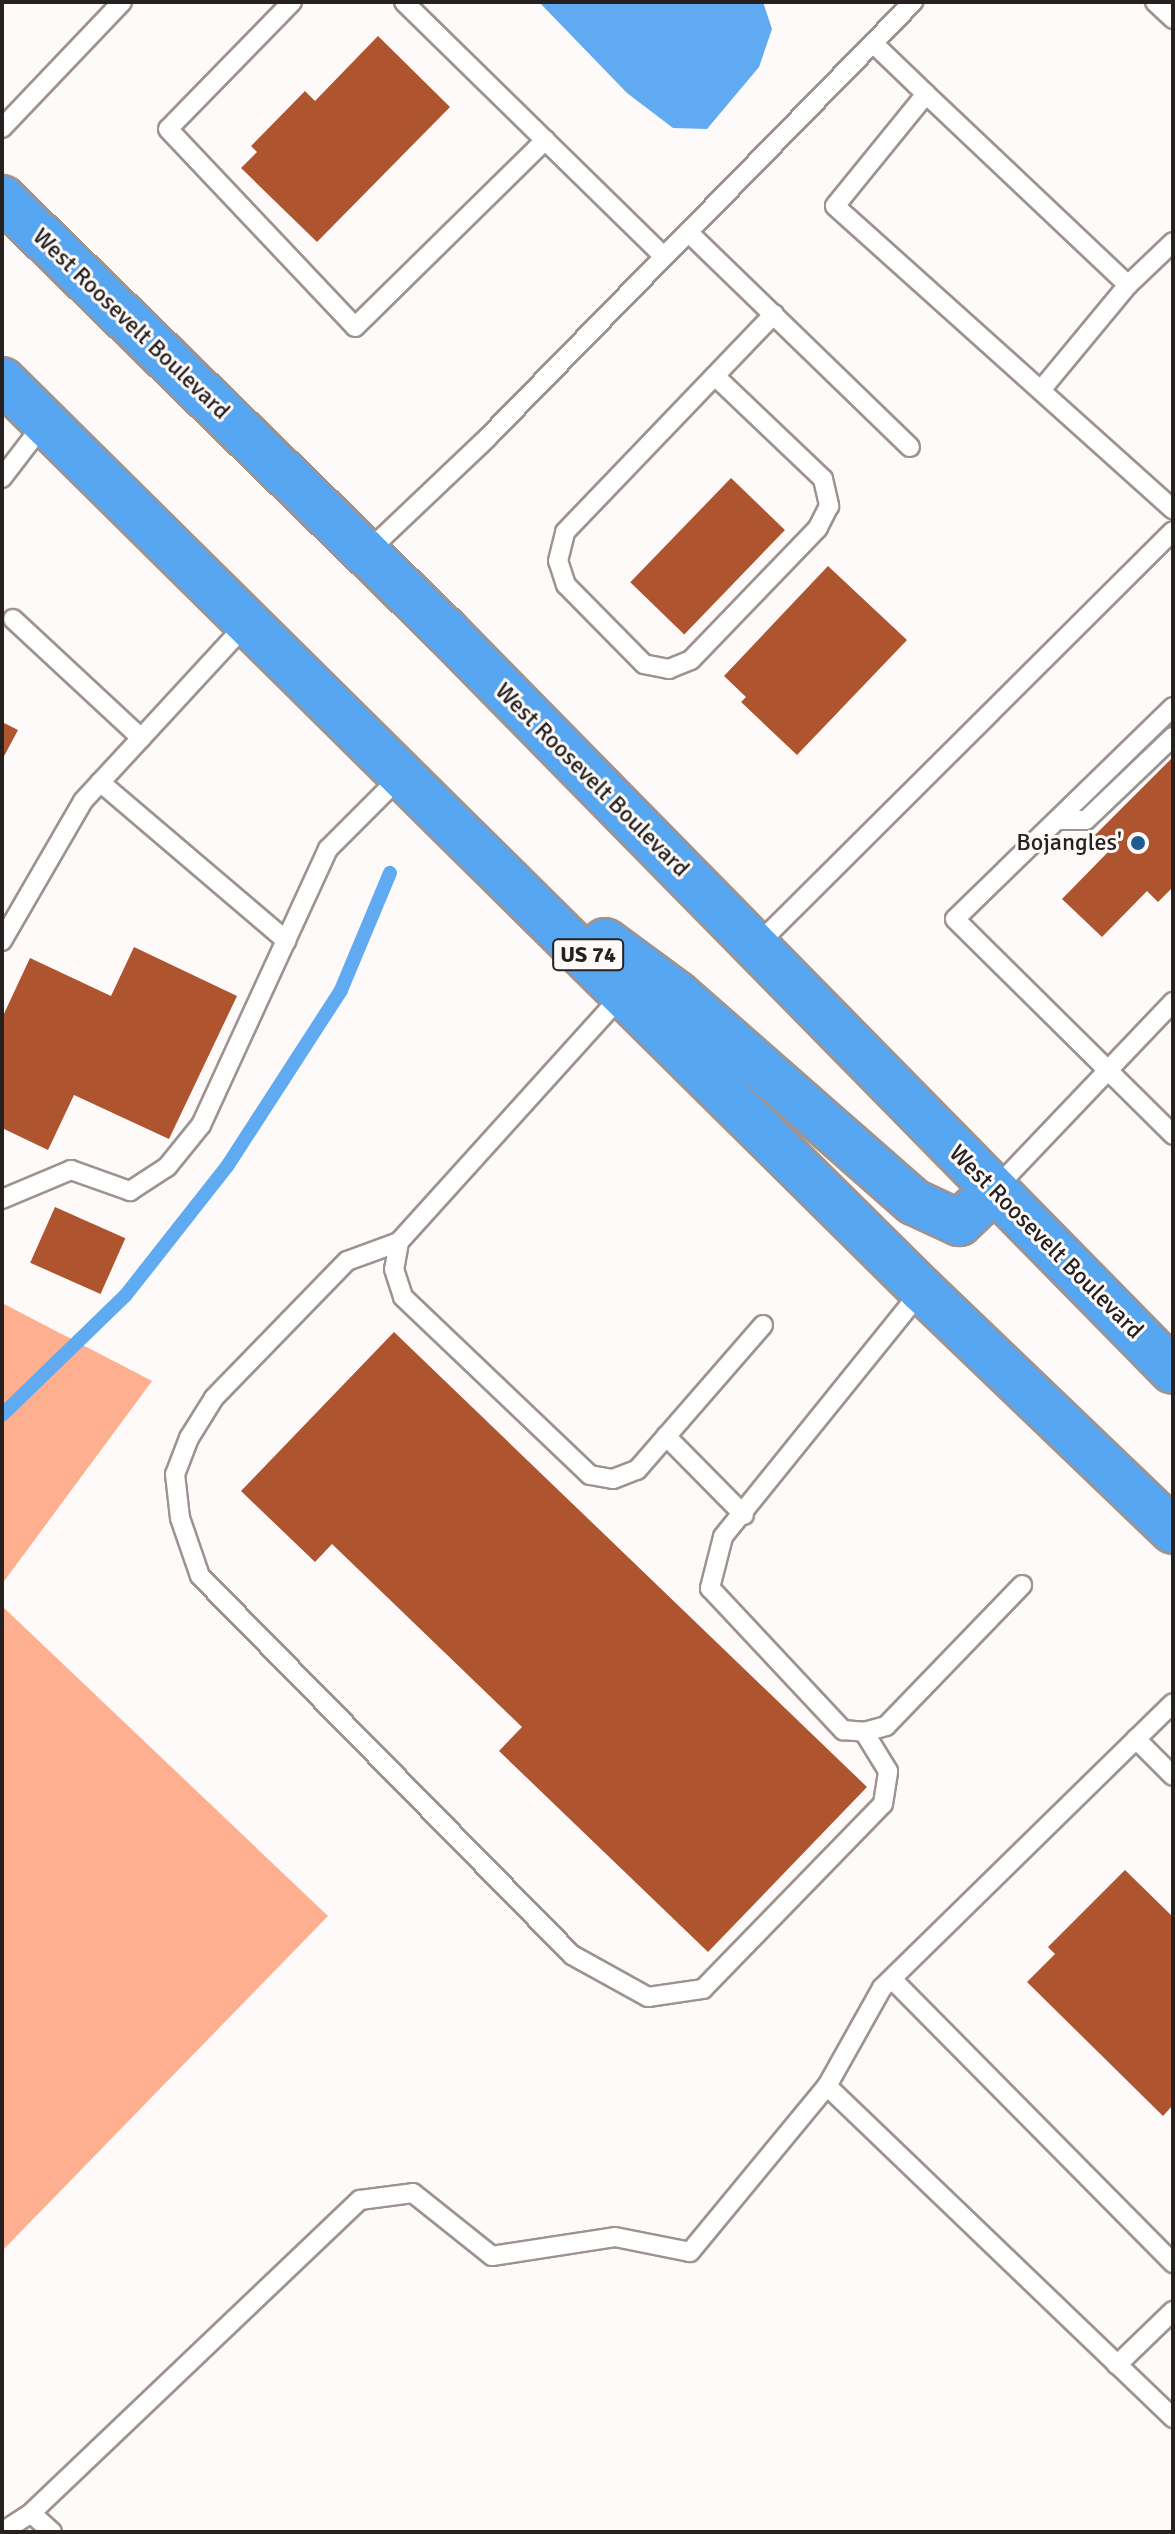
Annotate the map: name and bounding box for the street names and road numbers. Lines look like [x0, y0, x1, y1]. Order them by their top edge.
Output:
street label: West Roosevelt Boulevard [26, 222, 236, 426]
street label: West Roosevelt Boulevard [489, 677, 695, 883]
road number: US 74 [552, 937, 624, 973]
street label: West Roosevelt Boulevard [943, 1139, 1149, 1345]

